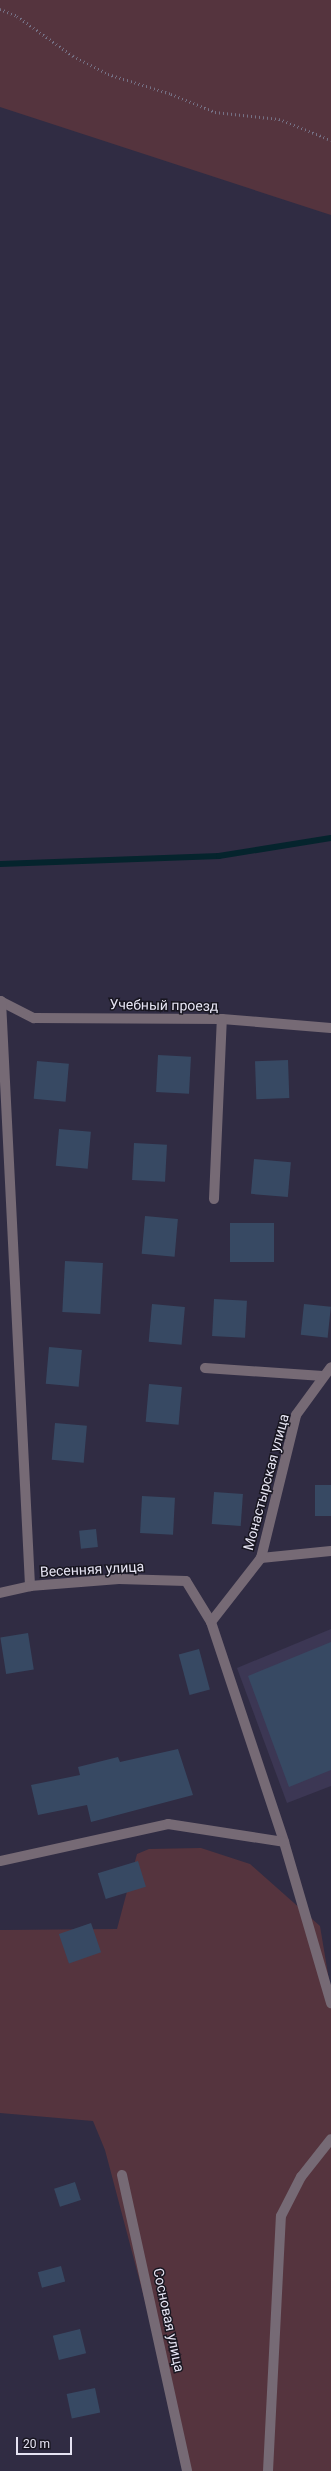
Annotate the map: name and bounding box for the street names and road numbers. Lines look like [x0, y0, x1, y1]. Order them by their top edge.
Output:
street label: Учебный проезд [110, 996, 218, 1014]
street label: Монастырская улица [240, 1412, 292, 1552]
street label: Весенняя улица [39, 1558, 145, 1580]
street label: Сосновая улица [150, 2267, 188, 2373]

